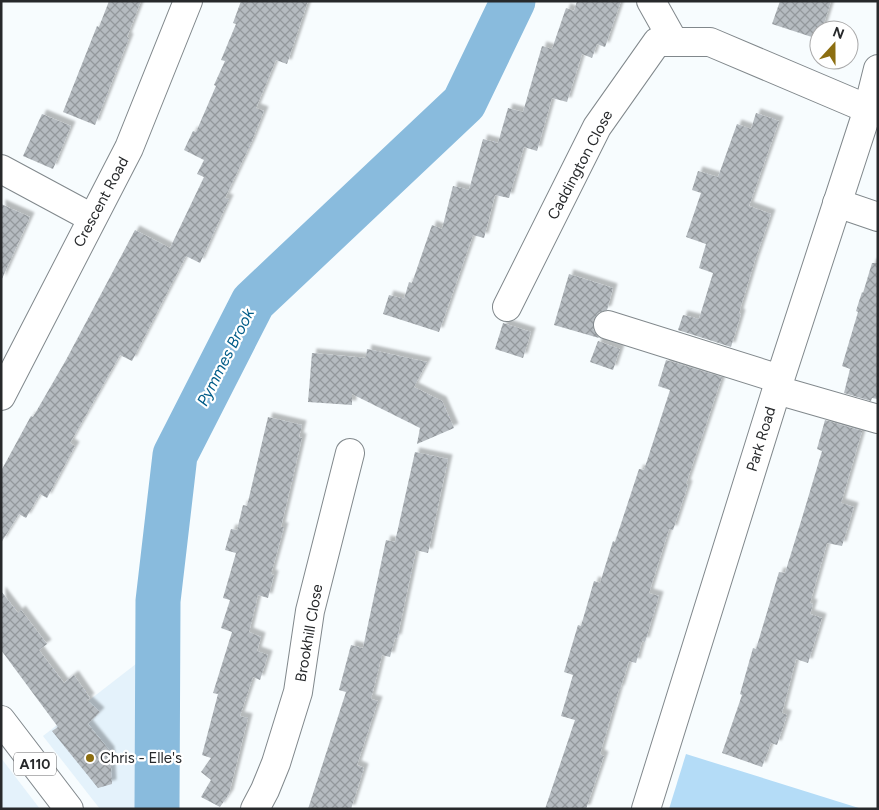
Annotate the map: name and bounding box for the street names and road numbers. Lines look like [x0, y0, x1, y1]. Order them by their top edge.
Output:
street label: Caddington Close [544, 107, 616, 223]
street label: Crescent Road [70, 154, 132, 250]
street label: Park Road [743, 404, 779, 474]
street label: Brookhill Close [292, 583, 326, 683]
road number: A110 [14, 752, 56, 776]

